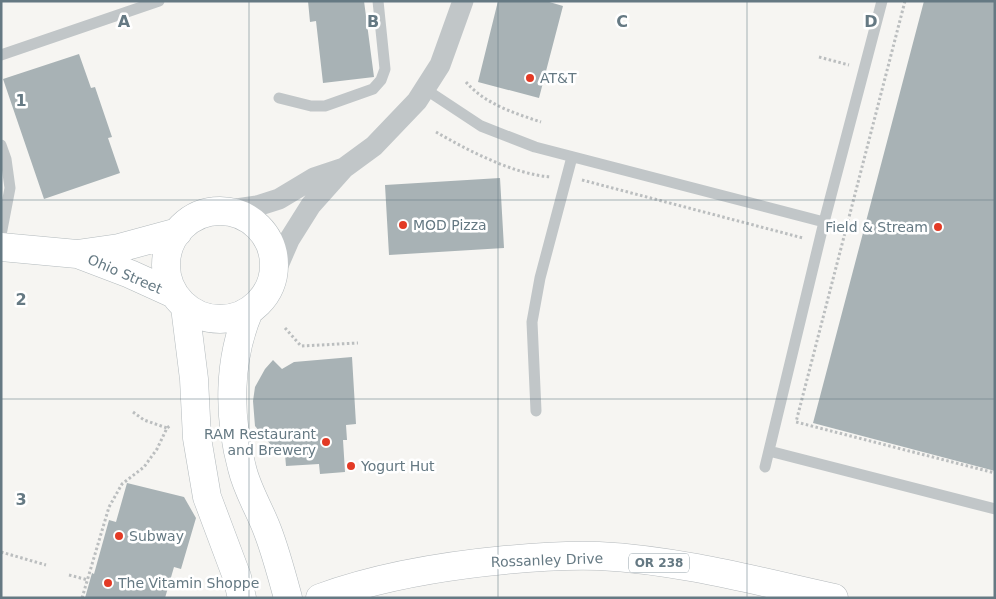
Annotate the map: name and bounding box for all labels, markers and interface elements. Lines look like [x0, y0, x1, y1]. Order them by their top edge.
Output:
text: A [118, 12, 131, 31]
text: B [367, 12, 379, 31]
text: C [616, 12, 628, 31]
text: D [864, 12, 878, 31]
place label: AT&T [540, 70, 577, 86]
marker: AT&T [524, 72, 536, 84]
text: 1 [15, 91, 27, 110]
place label: MOD Pizza [413, 217, 487, 233]
marker: MOD Pizza [397, 219, 409, 231]
place label: Field & Stream [825, 219, 928, 235]
marker: Field & Stream [932, 221, 944, 233]
street label: Ohio Street [85, 251, 165, 297]
text: 2 [15, 290, 27, 309]
place label: RAM Restaurant and Brewery [204, 426, 317, 458]
marker: RAM Restaurant and Brewery [320, 436, 332, 448]
place label: Yogurt Hut [360, 458, 435, 474]
marker: Yogurt Hut [345, 460, 357, 472]
text: 3 [15, 490, 27, 509]
place label: Subway [129, 528, 184, 544]
marker: Subway [113, 530, 125, 542]
street label: Rossanley Drive [491, 550, 603, 570]
road number: OR 238 [629, 554, 689, 572]
place label: The Vitamin Shoppe [117, 575, 259, 591]
marker: The Vitamin Shoppe [102, 577, 114, 589]

